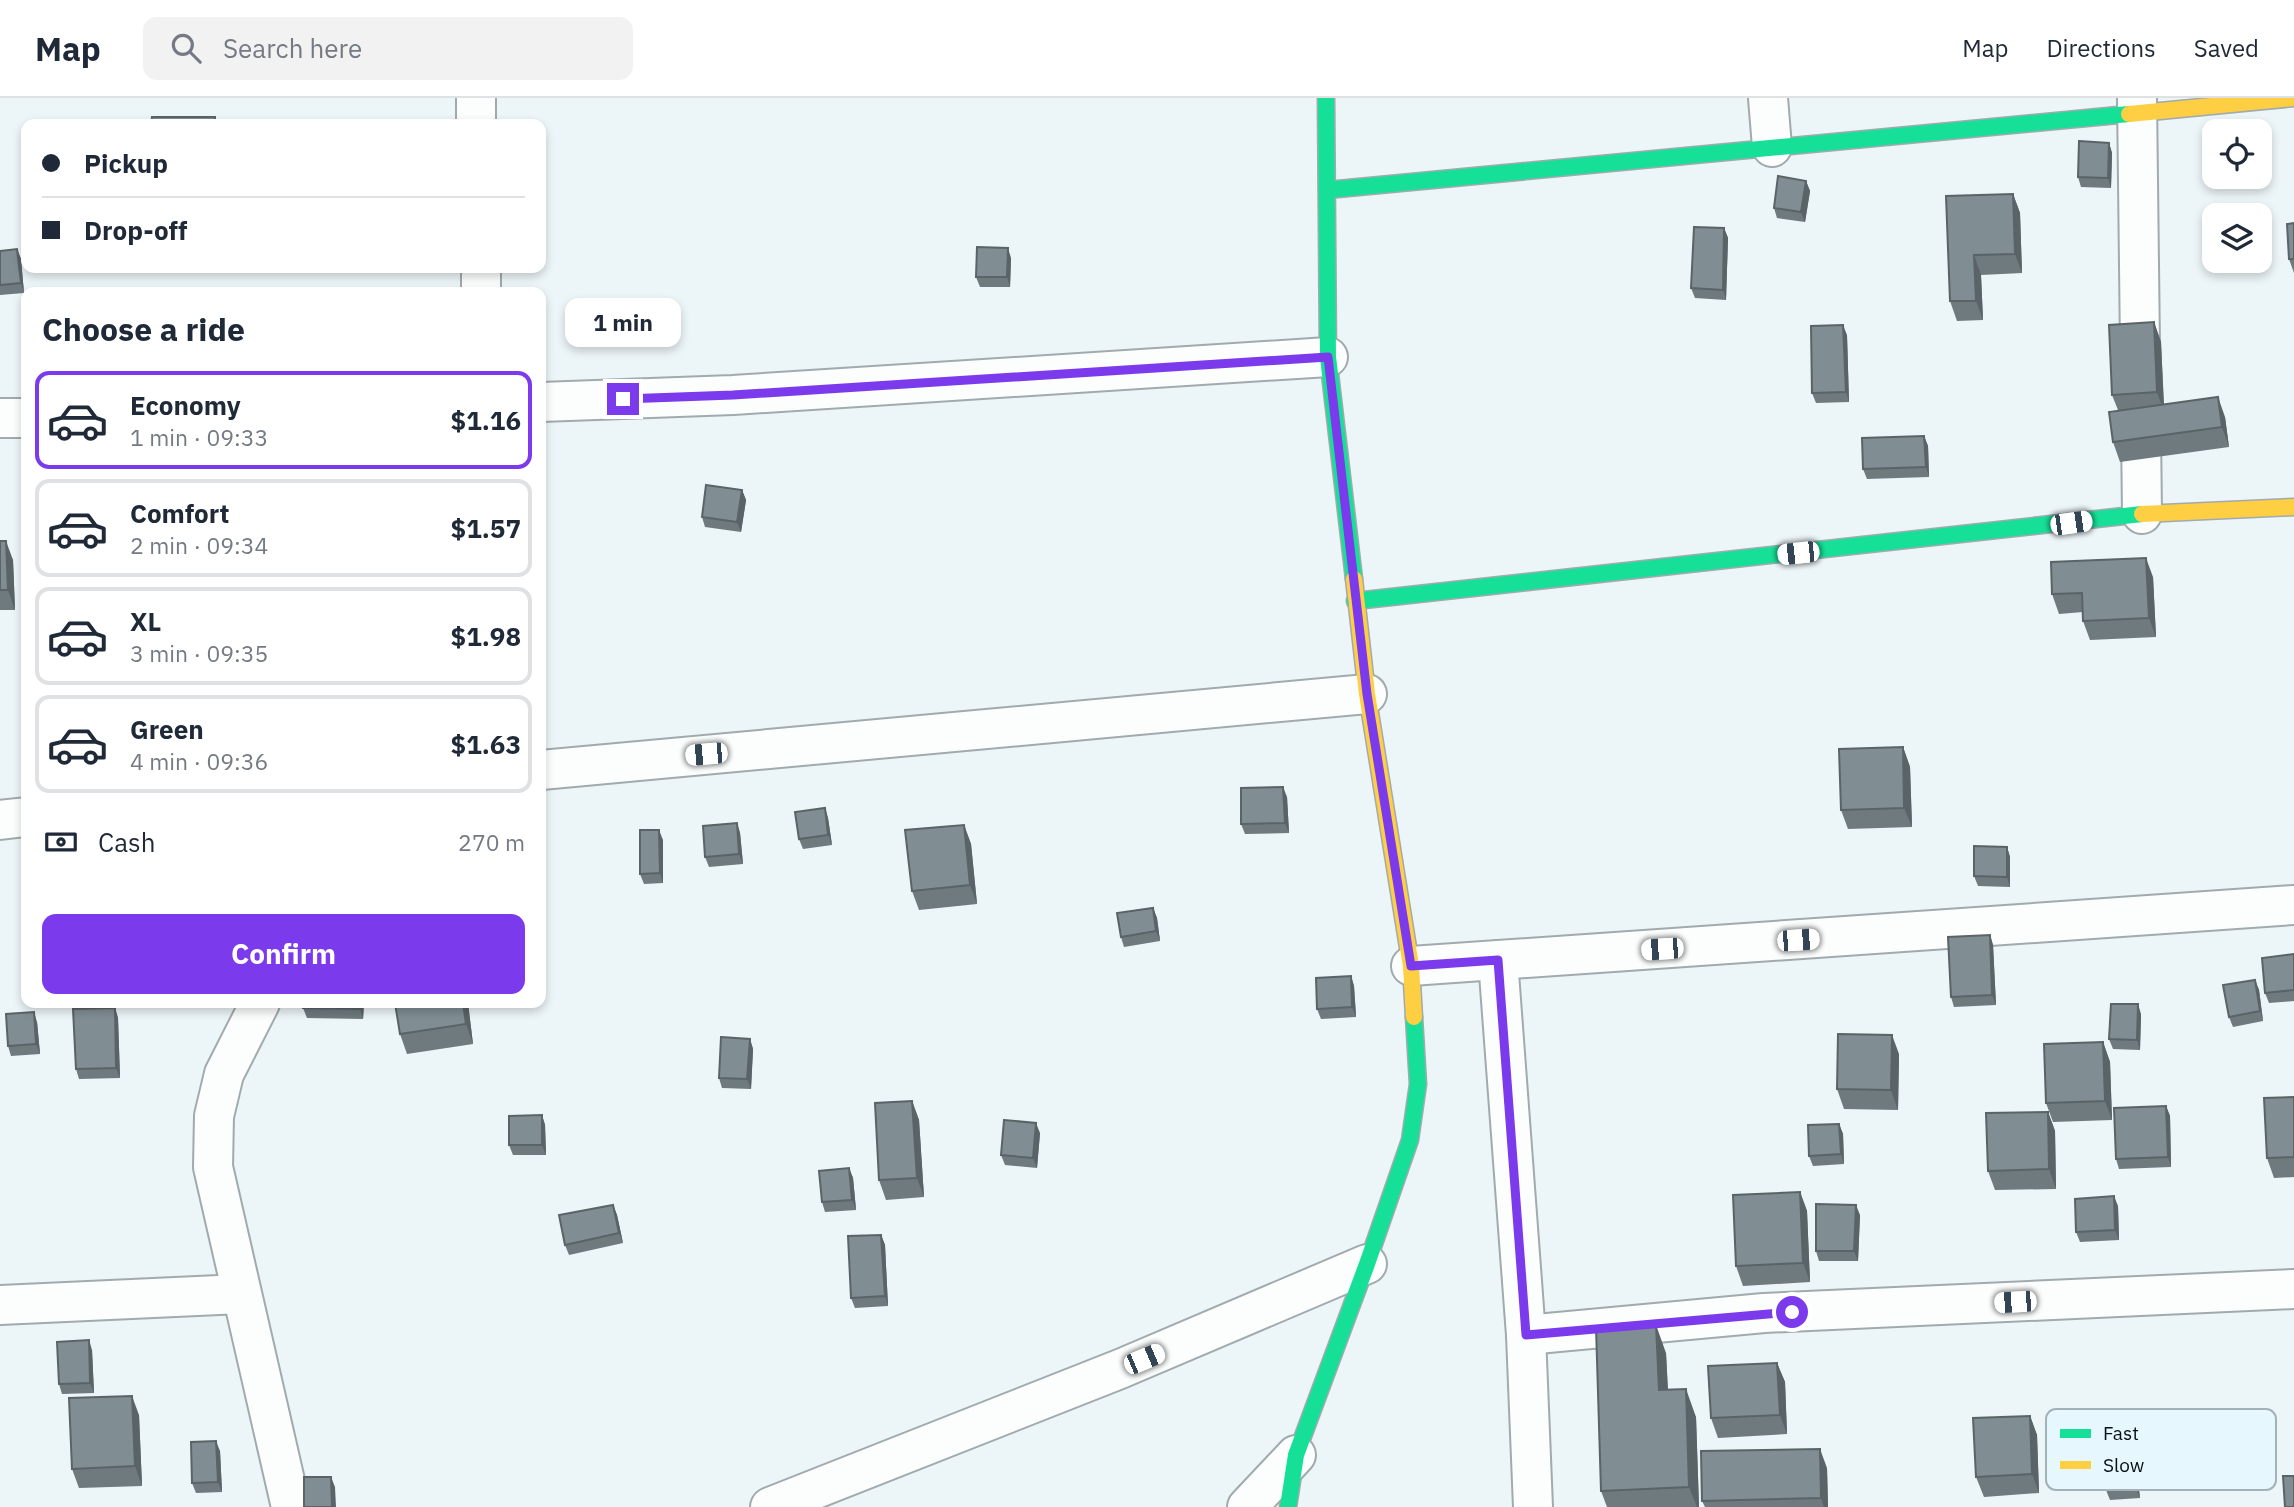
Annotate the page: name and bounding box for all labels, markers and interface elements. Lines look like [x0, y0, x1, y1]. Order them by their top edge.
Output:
search box [143, 17, 633, 80]
text: Map [35, 27, 101, 70]
icon: search [167, 29, 205, 67]
text: Search here [223, 31, 362, 65]
text: Map [1962, 32, 2008, 64]
text: Directions [2046, 32, 2156, 64]
text: Saved [2194, 32, 2259, 64]
map controls [2202, 119, 2272, 273]
button: locate [2202, 119, 2272, 189]
text: Pickup [84, 146, 168, 180]
button: layers [2202, 203, 2272, 273]
text: Drop-off [84, 213, 187, 247]
callout: 1 min [565, 298, 681, 346]
text: 1 min [593, 307, 653, 337]
text: Choose a ride [42, 308, 245, 350]
route end [607, 383, 639, 415]
text: Economy [130, 388, 241, 422]
icon: car [46, 389, 109, 452]
text: $1.16 [451, 403, 521, 437]
text: 1 min · 09:33 [130, 422, 268, 452]
text: Comfort [130, 496, 229, 530]
icon: car [46, 497, 109, 560]
car [2049, 510, 2094, 536]
text: $1.57 [451, 511, 521, 545]
text: 2 min · 09:34 [130, 530, 268, 560]
car [1777, 540, 1820, 566]
text: XL [130, 604, 161, 638]
icon: car [46, 605, 109, 668]
text: $1.98 [451, 619, 521, 653]
text: 3 min · 09:35 [130, 638, 268, 668]
text: Green [130, 712, 204, 746]
icon: car [46, 713, 109, 776]
text: $1.63 [451, 727, 521, 761]
car [685, 742, 728, 766]
text: 4 min · 09:36 [130, 746, 268, 776]
icon: cash [42, 823, 80, 861]
text: Cash [98, 825, 155, 859]
text: 270 m [458, 827, 525, 857]
button: Confirm [42, 914, 525, 994]
car [1777, 928, 1820, 952]
car [1641, 937, 1684, 961]
car [1994, 1290, 2037, 1314]
route start [1776, 1296, 1808, 1328]
car [1121, 1341, 1168, 1377]
legend [2046, 1409, 2276, 1490]
text: Fast [2103, 1421, 2139, 1445]
text: Slow [2103, 1453, 2144, 1477]

